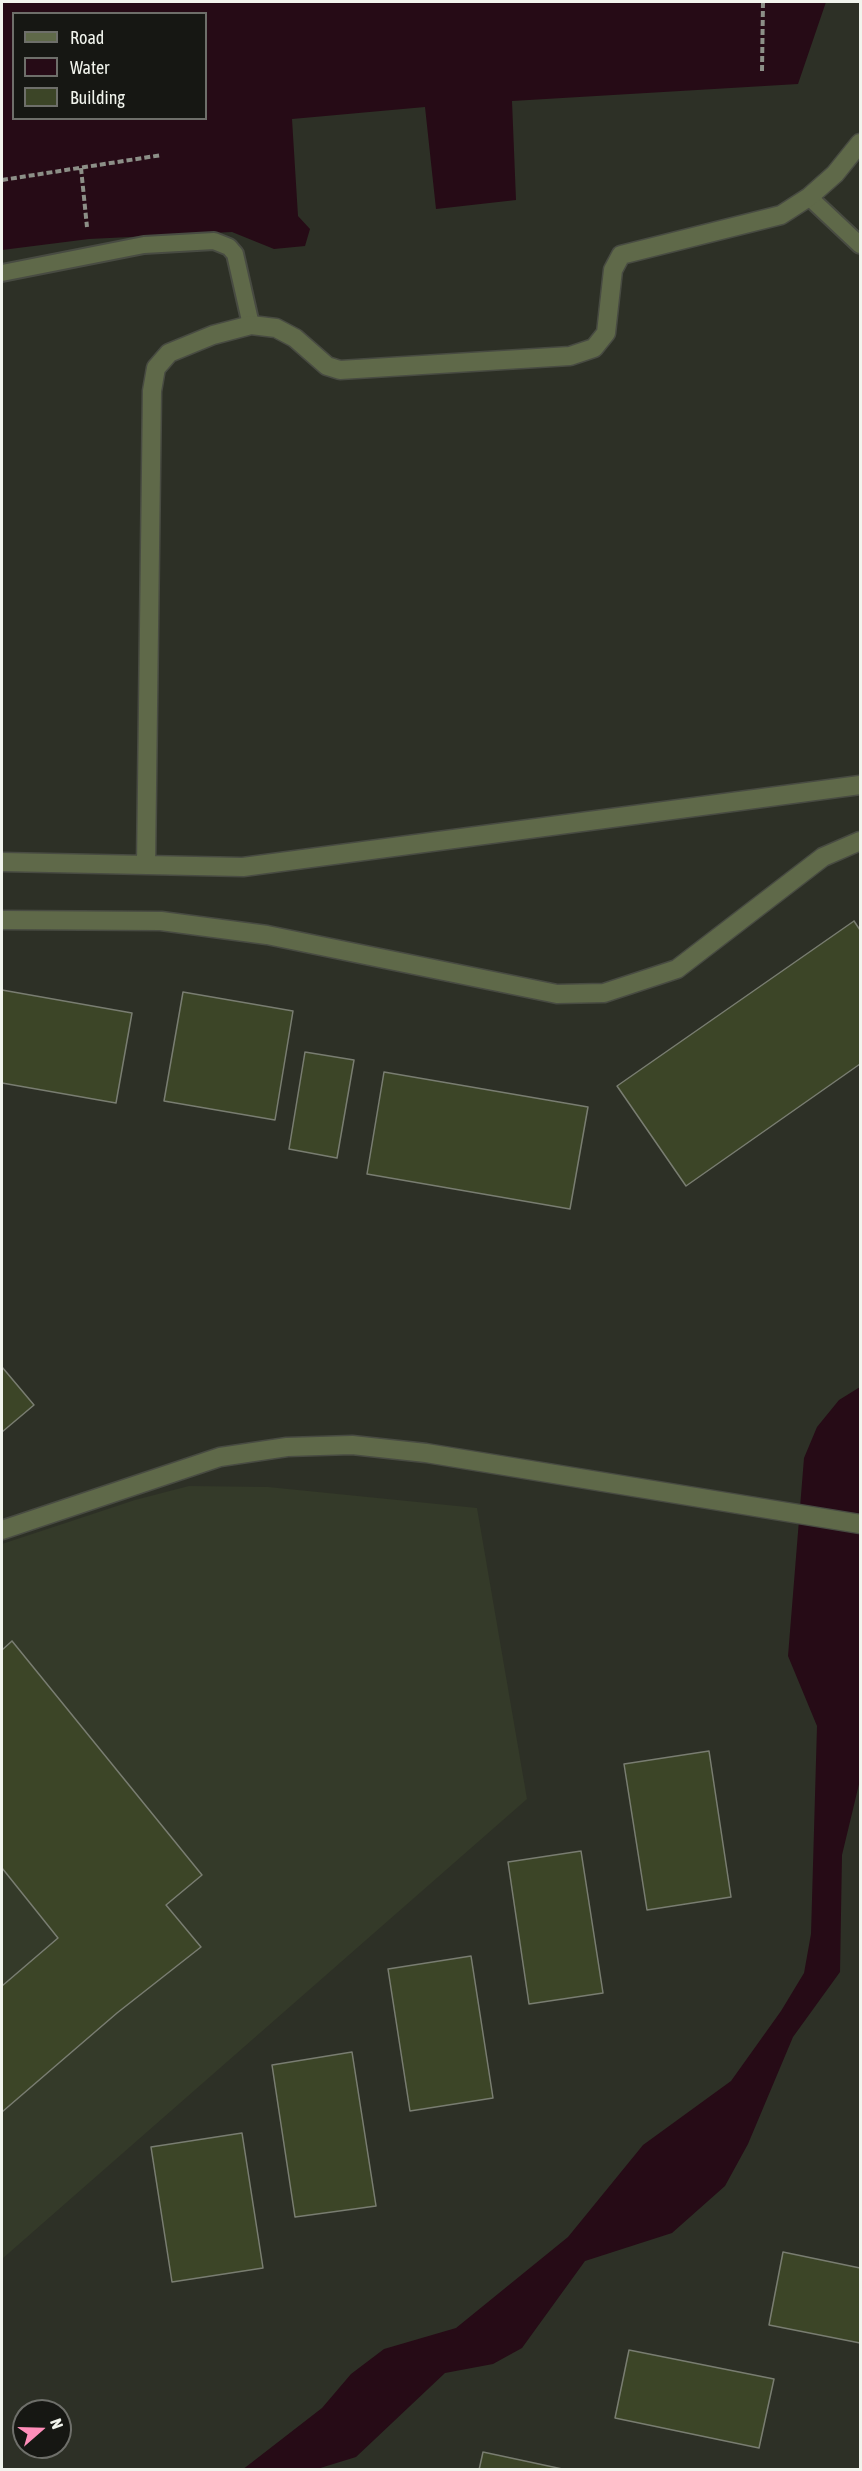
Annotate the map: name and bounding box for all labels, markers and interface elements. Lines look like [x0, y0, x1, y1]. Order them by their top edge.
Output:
legend [12, 12, 207, 120]
text: Road [70, 27, 104, 48]
text: Water [70, 57, 109, 78]
text: Building [70, 87, 125, 108]
north arrow [12, 2399, 72, 2459]
text: N [47, 2416, 67, 2431]

